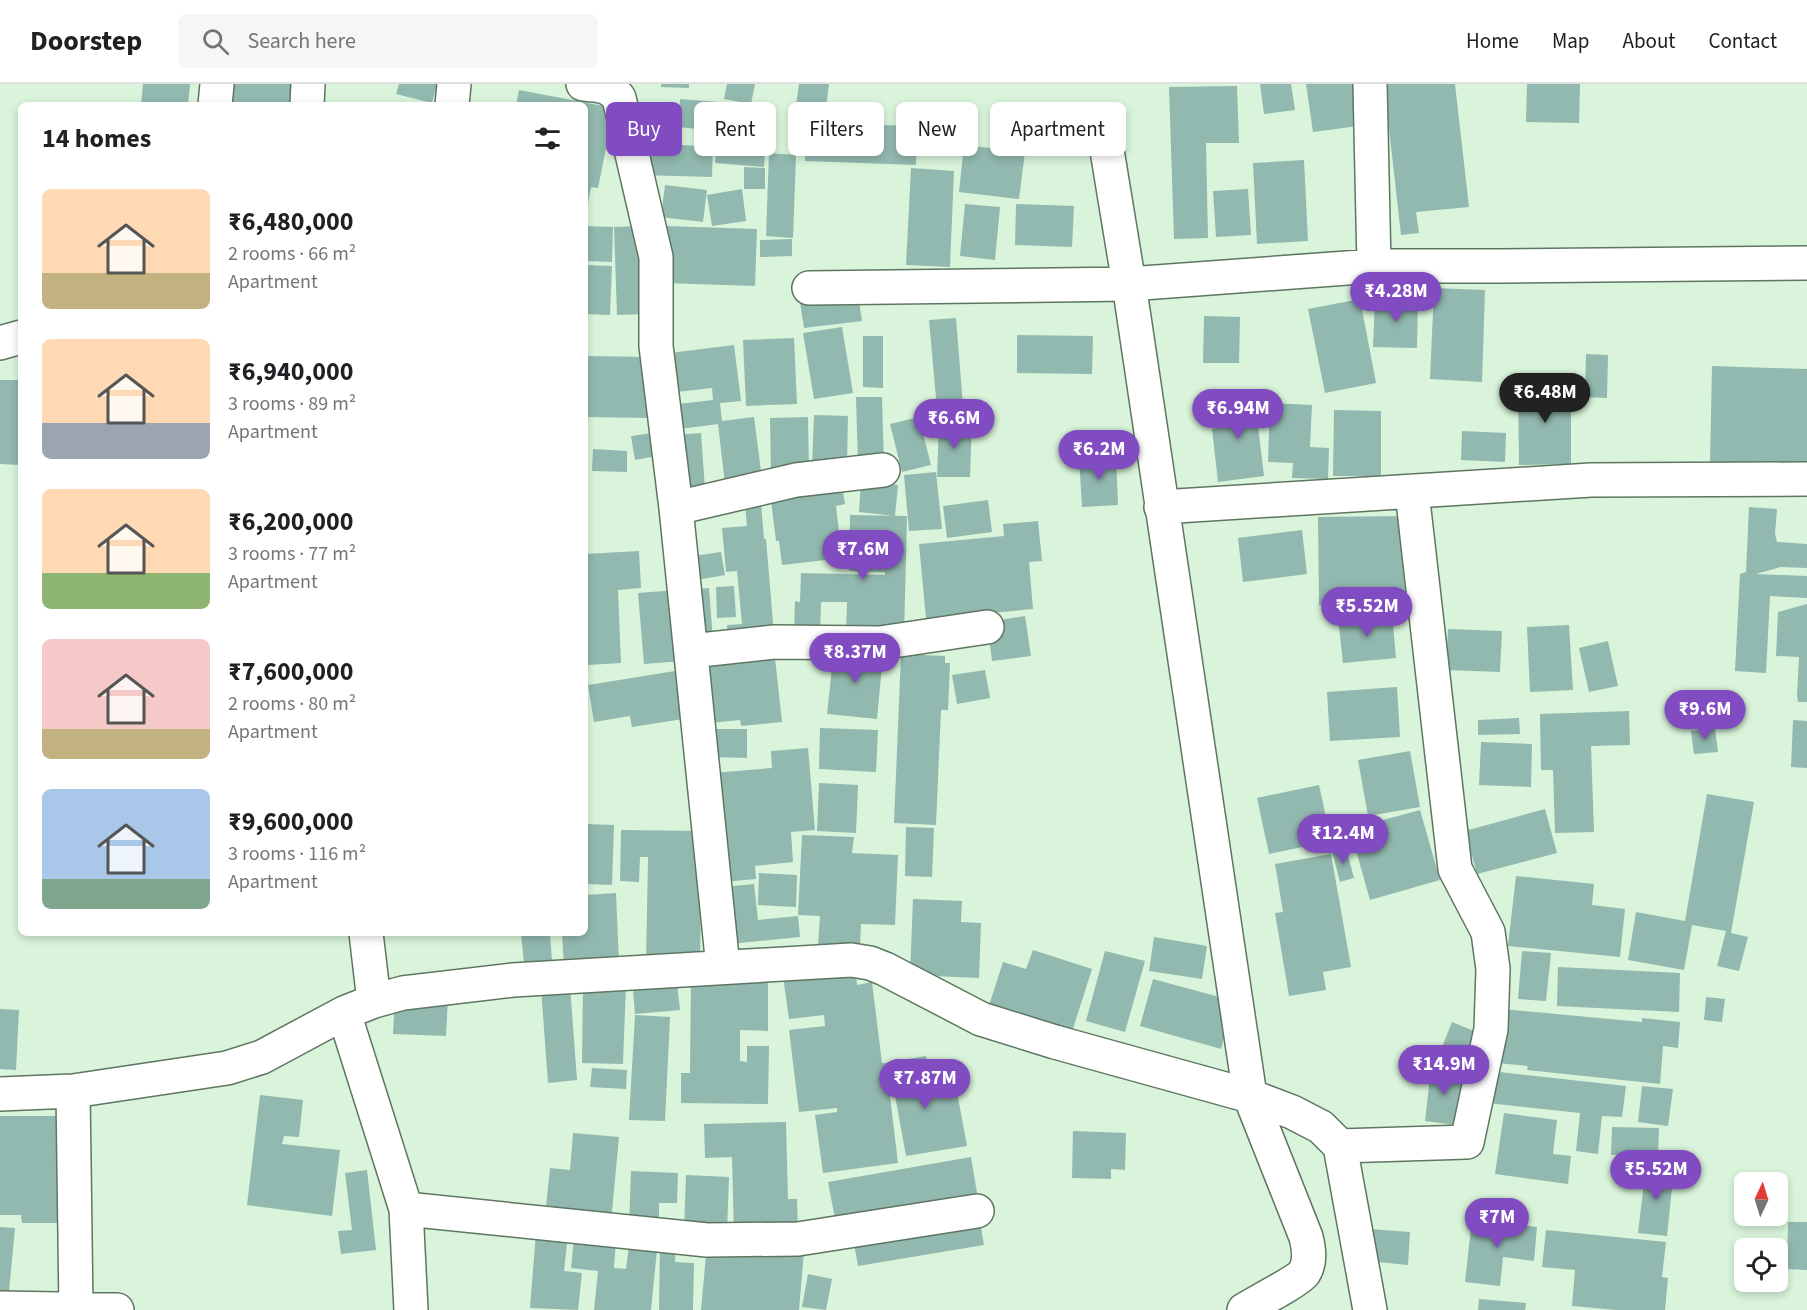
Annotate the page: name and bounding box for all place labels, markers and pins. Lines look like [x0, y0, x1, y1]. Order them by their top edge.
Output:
pin: ₹4.28M [1347, 272, 1445, 323]
pin: ₹6.48M [1496, 373, 1594, 424]
pin: ₹6.94M [1189, 389, 1287, 440]
pin: ₹6.6M [912, 399, 996, 450]
pin: ₹6.2M [1057, 430, 1141, 481]
pin: ₹7.6M [821, 530, 905, 581]
pin: ₹5.52M [1318, 587, 1416, 638]
pin: ₹8.37M [806, 633, 904, 684]
pin: ₹9.6M [1663, 690, 1747, 741]
pin: ₹12.4M [1294, 814, 1392, 865]
pin: ₹14.9M [1395, 1045, 1493, 1096]
pin: ₹7.87M [876, 1059, 974, 1110]
pin: ₹5.52M [1607, 1150, 1705, 1201]
pin: ₹7M [1468, 1198, 1526, 1249]

